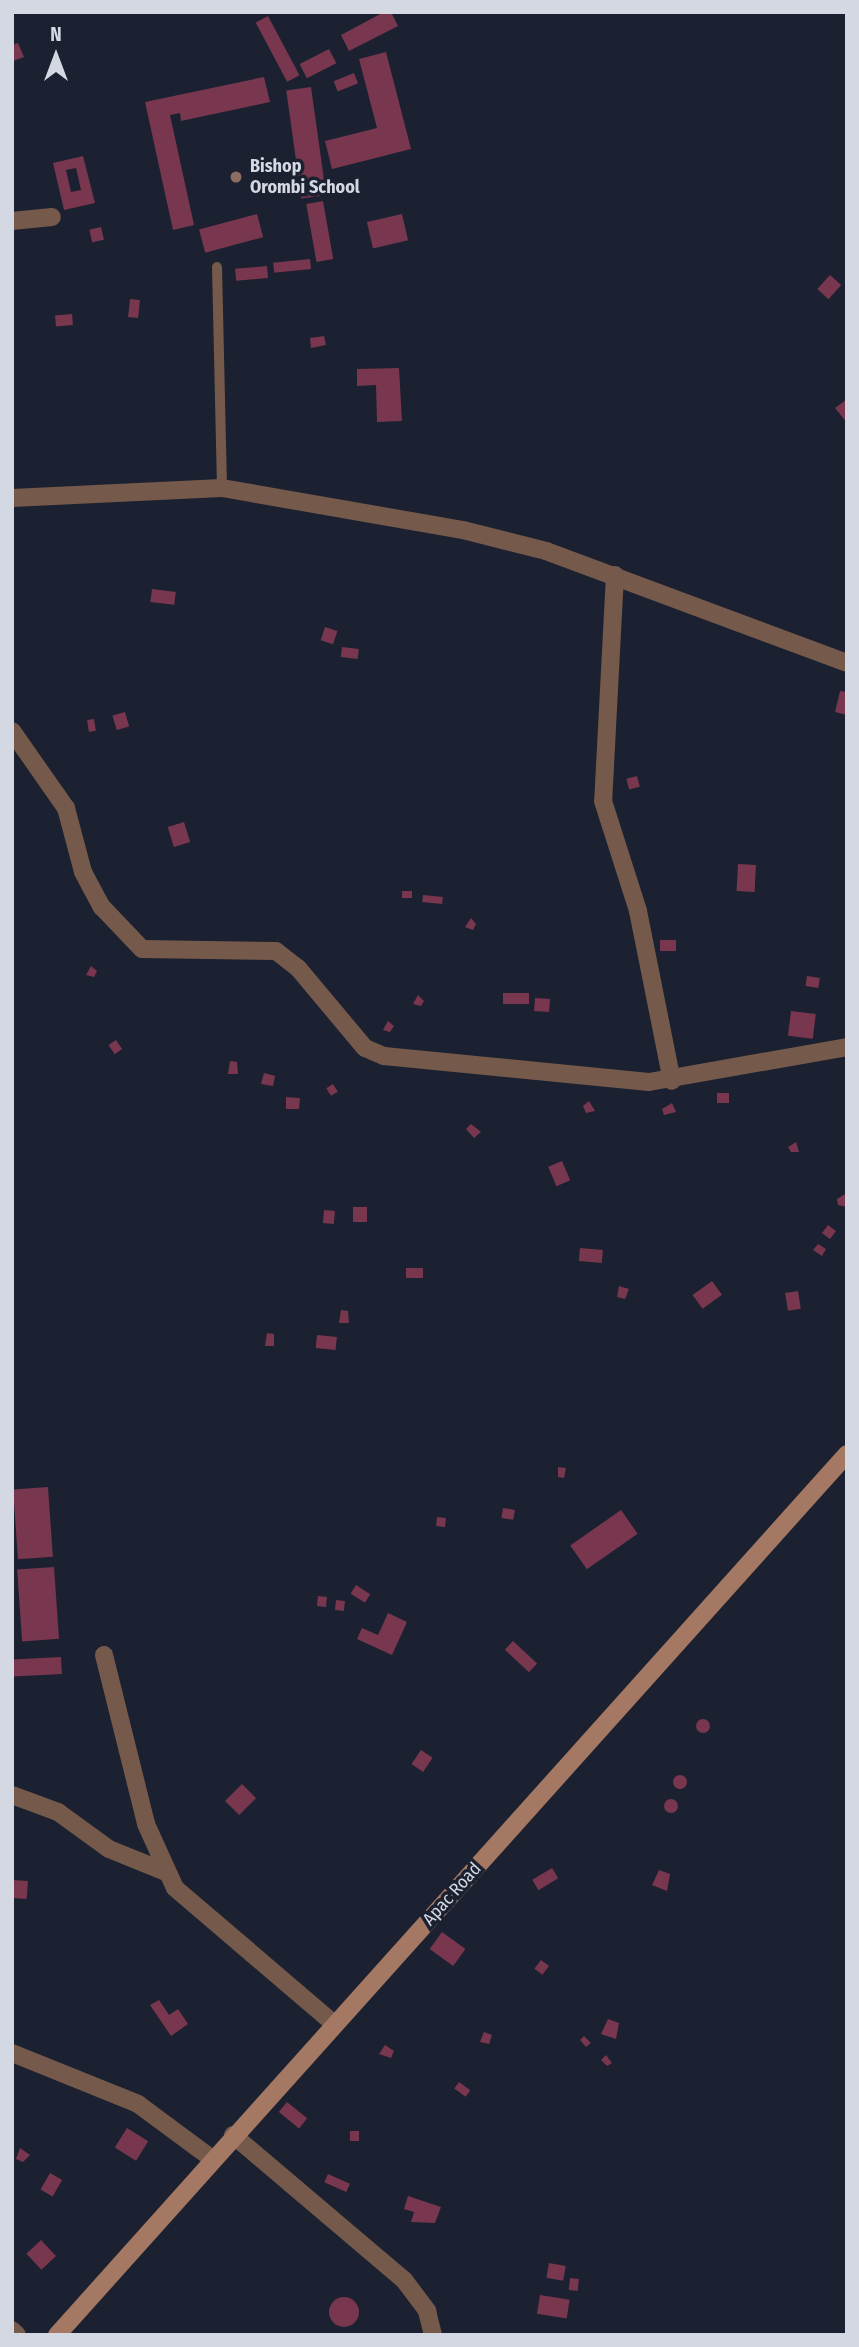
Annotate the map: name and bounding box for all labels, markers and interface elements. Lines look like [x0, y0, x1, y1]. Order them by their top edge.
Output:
north arrow [21, 21, 91, 91]
text: N [50, 23, 62, 46]
place label: Bishop Orombi School [250, 156, 360, 198]
marker: Bishop Orombi School [228, 169, 244, 185]
street label: Apac Road [418, 1858, 486, 1930]

